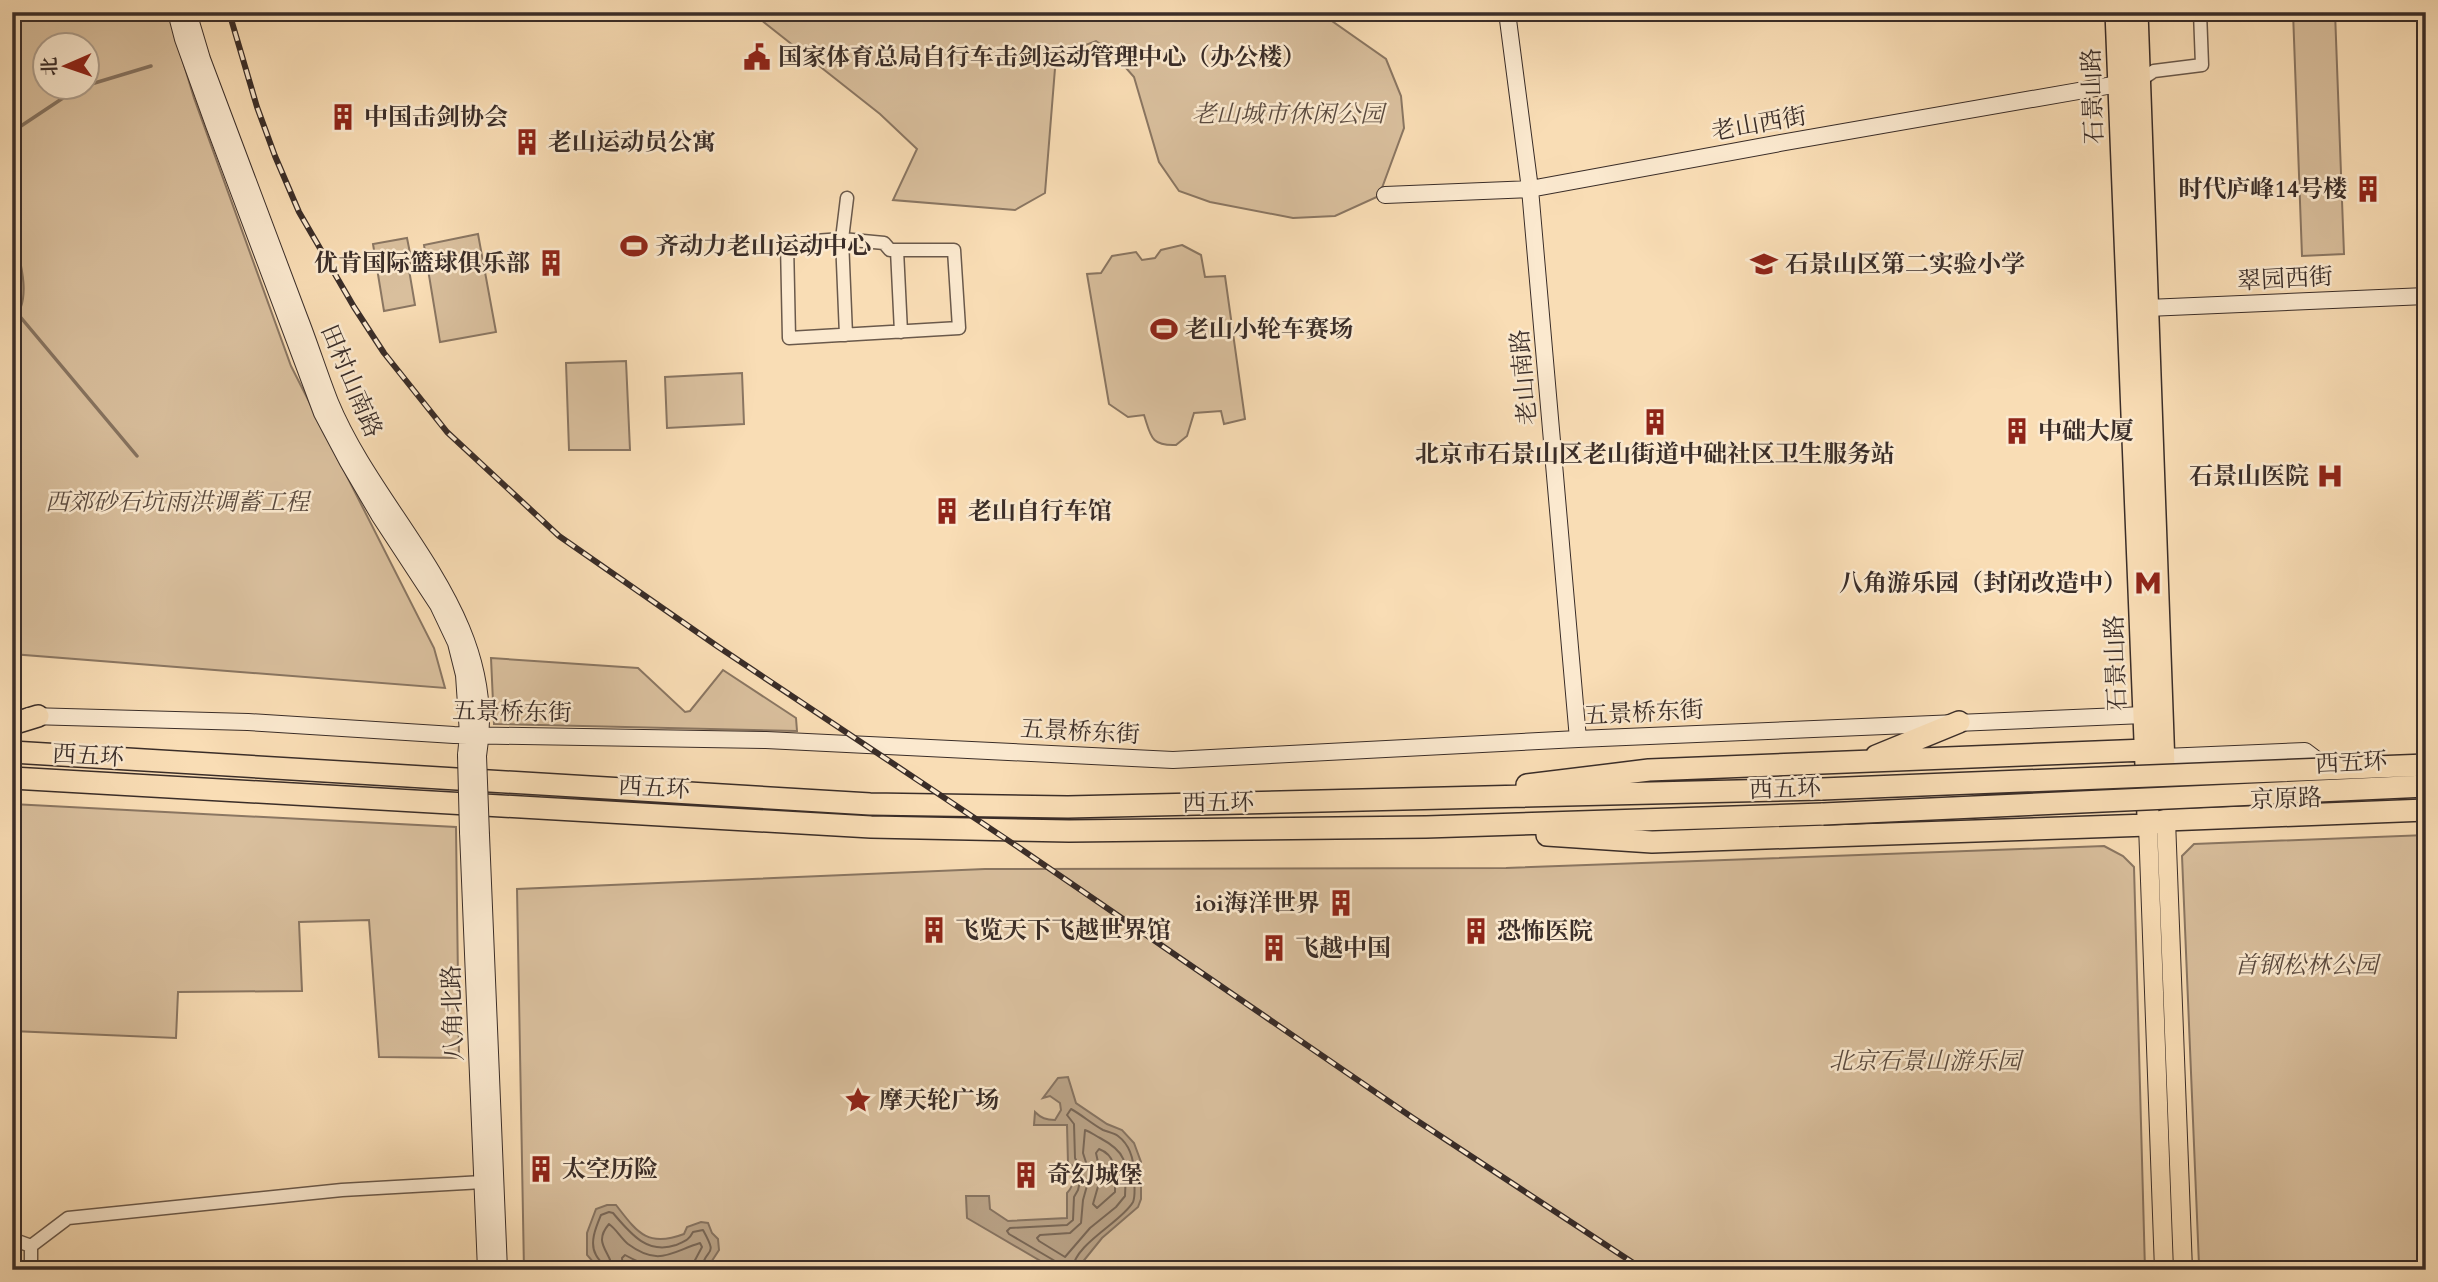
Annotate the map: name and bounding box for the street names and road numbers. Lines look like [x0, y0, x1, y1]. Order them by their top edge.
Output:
street label: 石景山路 [2075, 47, 2111, 145]
street label: 老山西街 [1709, 99, 1809, 149]
street label: 翠园西街 [2236, 260, 2334, 298]
street label: 田村山南路 [312, 319, 390, 443]
street label: 老山南路 [1503, 328, 1545, 426]
street label: 石景山路 [2098, 614, 2134, 712]
street label: 五景桥东街 [1583, 693, 1705, 733]
street label: 五景桥东街 [452, 694, 572, 730]
street label: 五景桥东街 [1019, 712, 1141, 752]
street label: 西五环 [51, 738, 125, 774]
street label: 西五环 [2314, 745, 2388, 781]
street label: 西五环 [617, 770, 691, 806]
street label: 西五环 [1748, 771, 1822, 807]
street label: 京原路 [2249, 781, 2323, 817]
street label: 西五环 [1182, 786, 1254, 820]
street label: 八角北路 [435, 964, 471, 1062]

